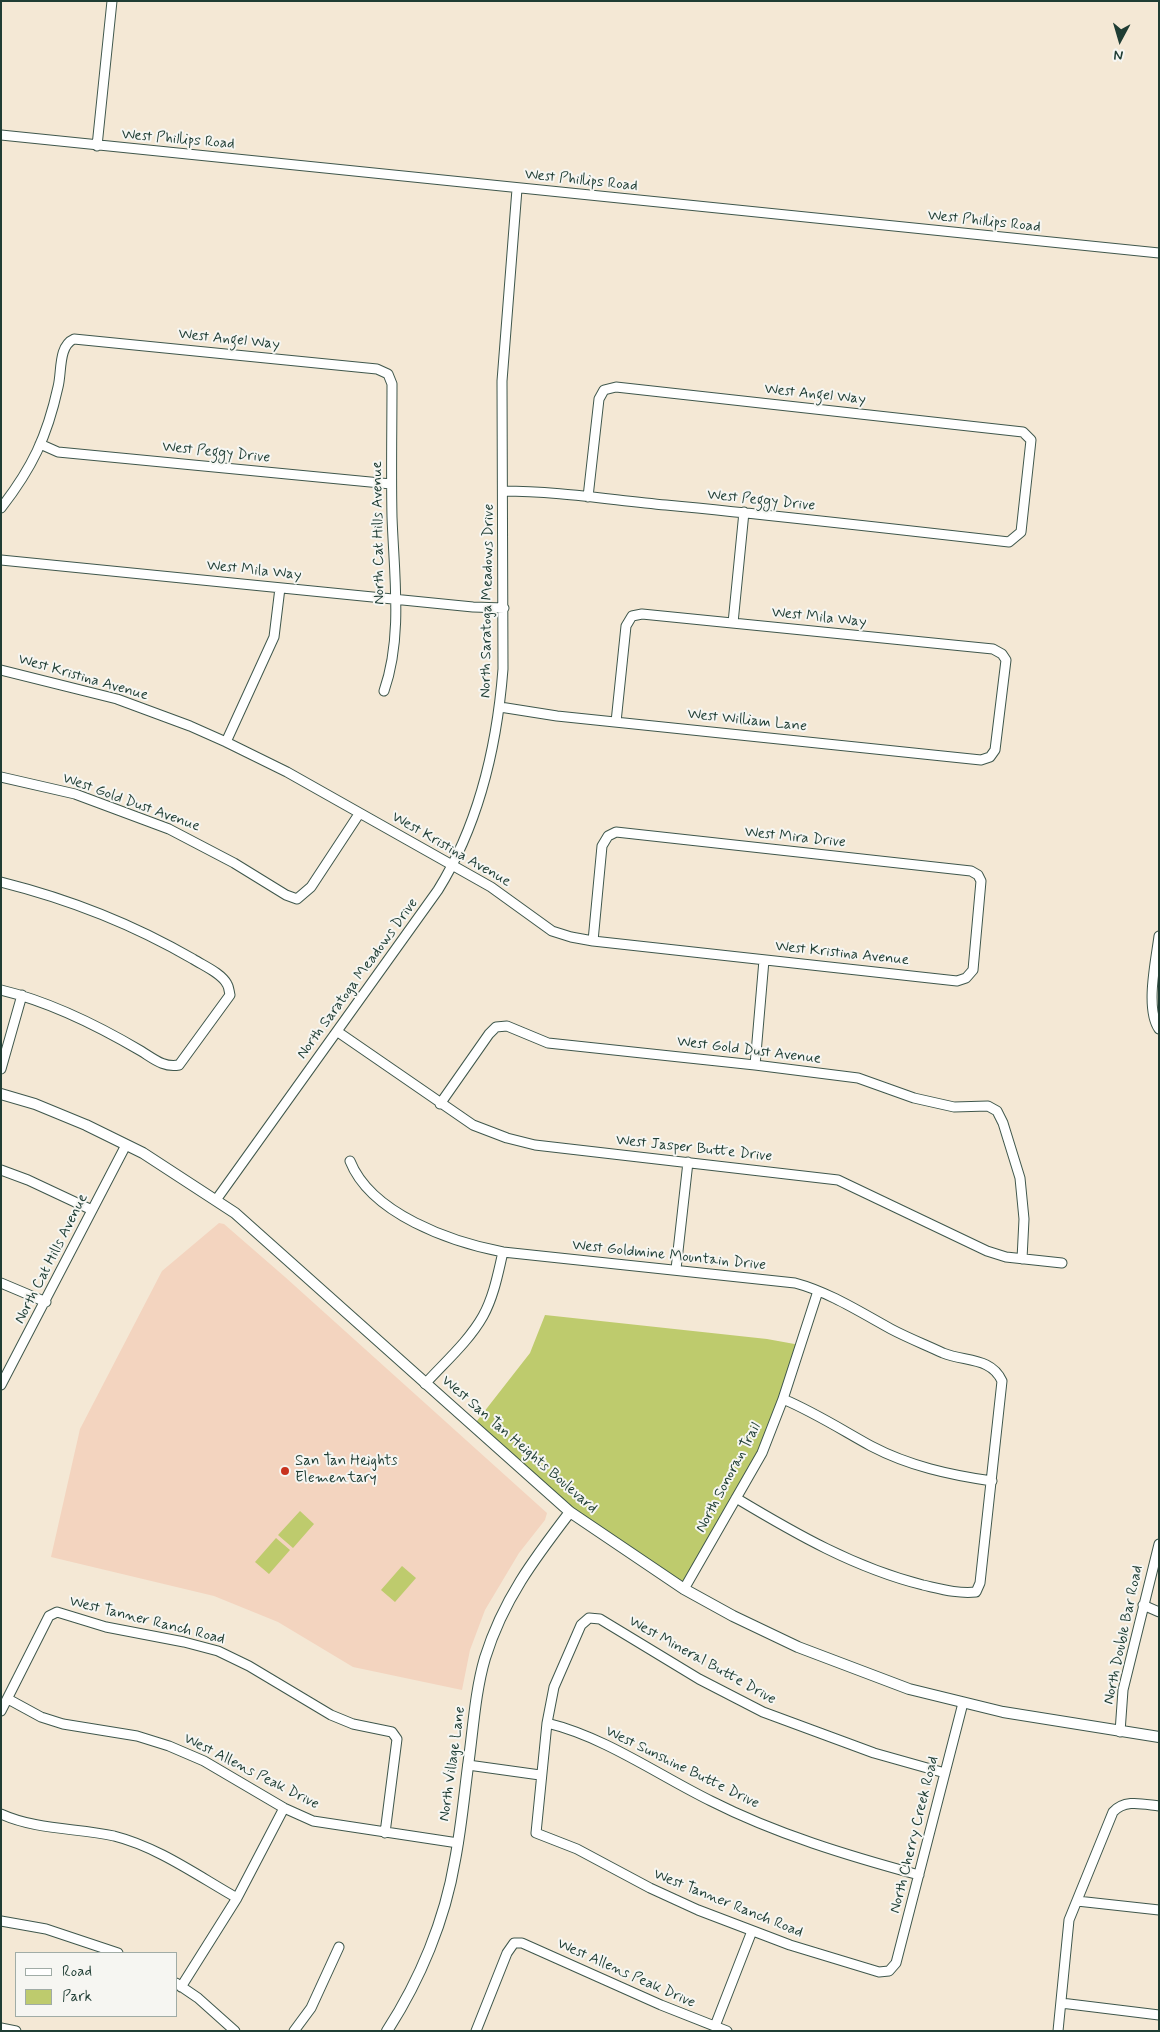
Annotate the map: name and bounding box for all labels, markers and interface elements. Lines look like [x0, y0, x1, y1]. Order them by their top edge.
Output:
north arrow [1095, 15, 1145, 65]
text: N [1113, 45, 1124, 64]
street label: West Phillips Road [121, 126, 235, 154]
street label: West Phillips Road [524, 166, 638, 196]
street label: West Phillips Road [927, 207, 1041, 237]
street label: West Angel Way [177, 326, 281, 354]
street label: West Angel Way [763, 381, 867, 409]
street label: West Peggy Drive [161, 438, 271, 468]
street label: North Cat Hills Avenue [369, 461, 389, 605]
street label: West Peggy Drive [706, 486, 816, 516]
street label: North Saratoga Meadows Drive [477, 504, 499, 698]
street label: West Mila Way [206, 557, 302, 585]
street label: West Mila Way [771, 604, 867, 632]
street label: West Kristina Avenue [16, 651, 150, 705]
street label: West William Lane [686, 706, 808, 736]
street label: West Gold Dust Avenue [60, 770, 202, 836]
street label: West Kristina Avenue [388, 809, 514, 891]
street label: West Mira Drive [744, 824, 846, 852]
street label: North Saratoga Meadows Drive [294, 895, 422, 1063]
street label: West Kristina Avenue [774, 938, 910, 970]
street label: West Gold Dust Avenue [676, 1033, 822, 1069]
street label: West Jasper Butte Drive [615, 1132, 773, 1166]
street label: North Cat Hills Avenue [11, 1191, 93, 1327]
street label: West Goldmine Mountain Drive [571, 1237, 767, 1275]
street label: West San Tan Heights Boulevard [437, 1372, 601, 1518]
street label: North Sonoran Trail [692, 1420, 766, 1536]
place label: San Tan Heights Elementary [295, 1453, 398, 1488]
marker: San Tan Heights Elementary [279, 1465, 291, 1477]
street label: North Double Bar Road [1100, 1564, 1148, 1706]
street label: West Tanner Ranch Road [67, 1593, 227, 1649]
street label: West Mineral Butte Drive [625, 1613, 779, 1709]
street label: North Village Lane [436, 1705, 470, 1823]
street label: West Sunshine Butte Drive [602, 1723, 762, 1813]
street label: West Allens Peak Drive [180, 1730, 322, 1814]
street label: North Cherry Creek Road [887, 1755, 943, 1915]
street label: West Tanner Ranch Road [651, 1866, 805, 1942]
street label: West Allens Peak Drive [554, 1935, 698, 2013]
legend [15, 1952, 178, 2017]
text: Road [62, 1962, 92, 1982]
text: Park [62, 1987, 92, 2007]

